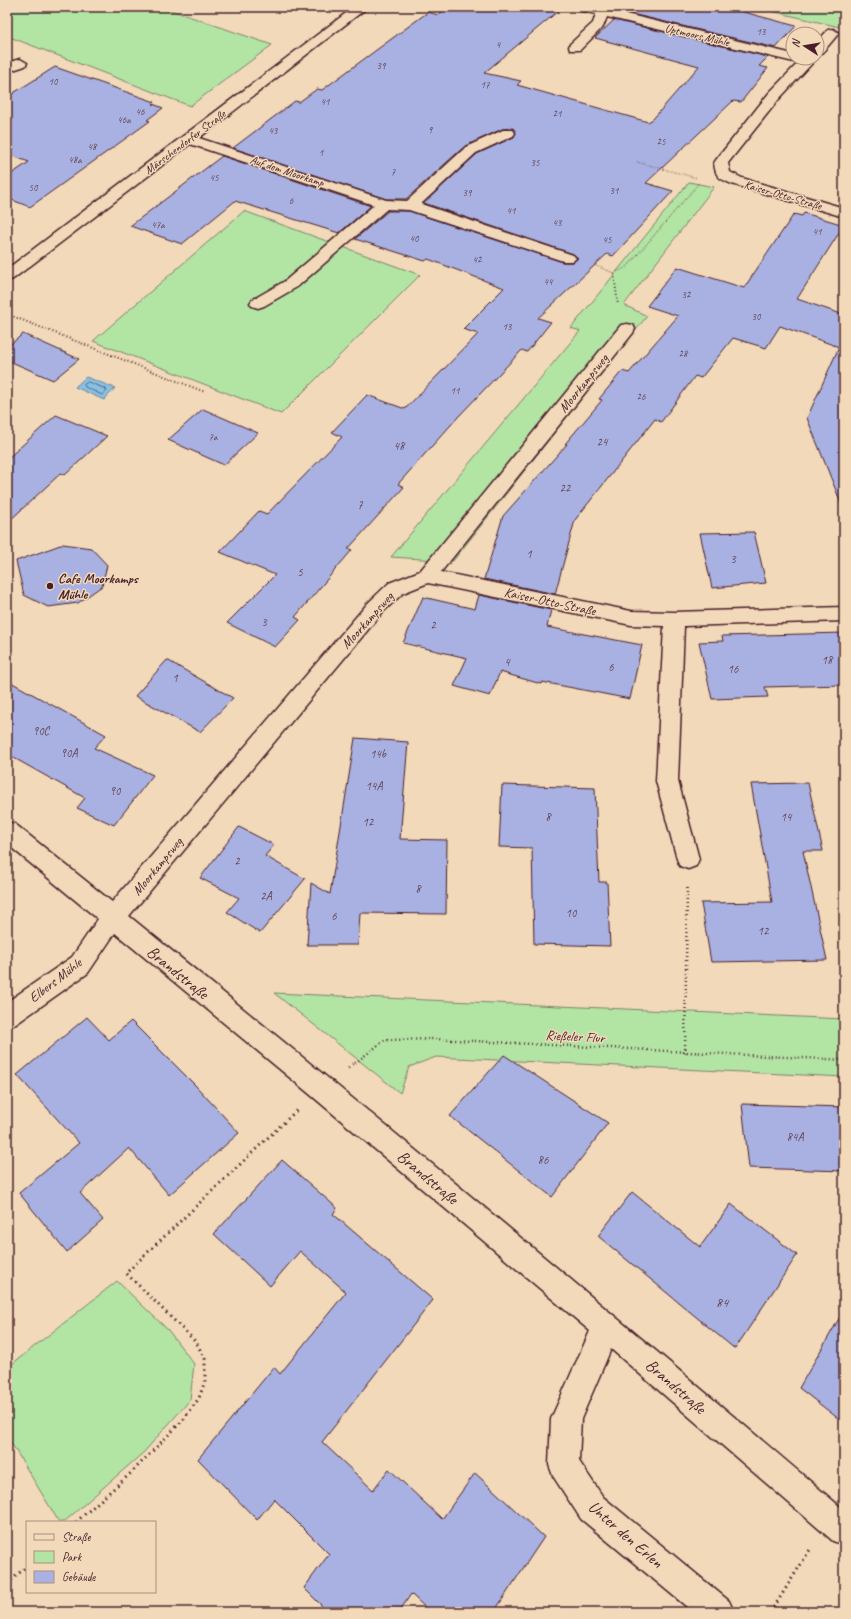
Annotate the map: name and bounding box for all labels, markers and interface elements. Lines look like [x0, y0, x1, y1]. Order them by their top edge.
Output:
street label: Uptmoors Mühle [663, 20, 732, 50]
house number: 13 [757, 25, 767, 38]
north arrow [785, 26, 825, 66]
text: N [788, 37, 803, 49]
house number: 4 [496, 38, 502, 51]
house number: 39 [377, 59, 387, 72]
house number: 10 [49, 75, 59, 88]
house number: 17 [481, 78, 490, 91]
house number: 41 [321, 95, 330, 108]
house number: 46 [136, 105, 145, 118]
street label: Märschendorfer Straße [141, 106, 230, 178]
house number: 21 [553, 107, 562, 120]
house number: 46a [117, 113, 131, 126]
house number: 9 [428, 123, 434, 136]
house number: 43 [269, 124, 279, 137]
house number: 25 [657, 135, 666, 148]
house number: 48 [88, 140, 98, 153]
house number: 1 [319, 146, 324, 159]
street label: Auf dem Moorkamp [248, 151, 327, 191]
house number: 48a [68, 153, 82, 166]
house number: 35 [531, 156, 540, 169]
house number: 7 [391, 165, 396, 178]
house number: 45 [210, 171, 219, 184]
street label: Kaiser-Otto-Straße [742, 176, 825, 214]
house number: 50 [29, 181, 39, 194]
house number: 31 [610, 184, 619, 197]
house number: 39 [463, 186, 473, 199]
house number: 6 [289, 194, 294, 207]
house number: 41 [507, 204, 516, 217]
house number: 43 [553, 216, 563, 229]
house number: 47a [151, 218, 165, 231]
house number: 41 [813, 225, 822, 238]
house number: 40 [410, 232, 420, 245]
house number: 45 [603, 233, 612, 246]
house number: 42 [473, 253, 483, 266]
house number: 44 [544, 275, 554, 288]
house number: 32 [682, 288, 692, 301]
house number: 30 [752, 310, 762, 323]
house number: 13 [503, 320, 513, 333]
house number: 28 [679, 347, 689, 360]
street label: Moorkampsweg [555, 350, 613, 416]
house number: 11 [451, 384, 460, 397]
house number: 26 [637, 390, 646, 403]
house number: 7a [209, 430, 218, 443]
house number: 24 [597, 434, 609, 450]
house number: 48 [394, 438, 406, 454]
house number: 22 [560, 480, 572, 496]
house number: 7 [357, 497, 363, 513]
house number: 1 [526, 546, 532, 562]
house number: 3 [730, 551, 737, 567]
house number: 5 [297, 564, 303, 580]
place label: Cafe Moorkamps Mühle [58, 570, 140, 603]
marker: Cafe Moorkamps Mühle [45, 581, 55, 591]
street label: Kaiser-Otto-Straße [503, 583, 599, 620]
street label: Moorkampsweg [337, 588, 398, 652]
house number: 3 [261, 614, 268, 630]
house number: 2 [430, 617, 437, 633]
house number: 18 [822, 652, 834, 668]
house number: 4 [504, 654, 511, 670]
house number: 6 [608, 659, 614, 675]
house number: 16 [728, 661, 739, 677]
house number: 1 [172, 670, 178, 686]
house number: 90C [33, 723, 51, 739]
house number: 90A [61, 745, 78, 761]
house number: 14b [370, 746, 387, 762]
house number: 14A [366, 778, 383, 794]
house number: 90 [110, 783, 122, 799]
house number: 8 [545, 809, 552, 825]
house number: 14 [781, 809, 793, 825]
house number: 12 [363, 814, 375, 830]
street label: Moorkampsweg [128, 833, 187, 899]
house number: 2 [234, 853, 241, 869]
house number: 8 [415, 881, 422, 897]
house number: 2A [260, 888, 273, 904]
house number: 10 [566, 905, 578, 921]
house number: 6 [331, 908, 337, 924]
house number: 12 [758, 923, 770, 939]
street label: Brandstraße [143, 941, 214, 1005]
street label: Elbers Mühle [26, 954, 86, 1006]
street label: Rießeler Flur [545, 1026, 607, 1047]
house number: 84A [787, 1129, 804, 1145]
street label: Brandstraße [393, 1146, 464, 1210]
house number: 86 [538, 1152, 549, 1168]
house number: 84 [716, 1294, 730, 1311]
street label: Brandstraße [641, 1354, 711, 1419]
street label: Unter den Erlen [584, 1496, 668, 1573]
legend [26, 1521, 156, 1593]
text: Straße [62, 1529, 91, 1545]
text: Park [62, 1549, 83, 1565]
text: Gebäude [62, 1569, 96, 1585]

